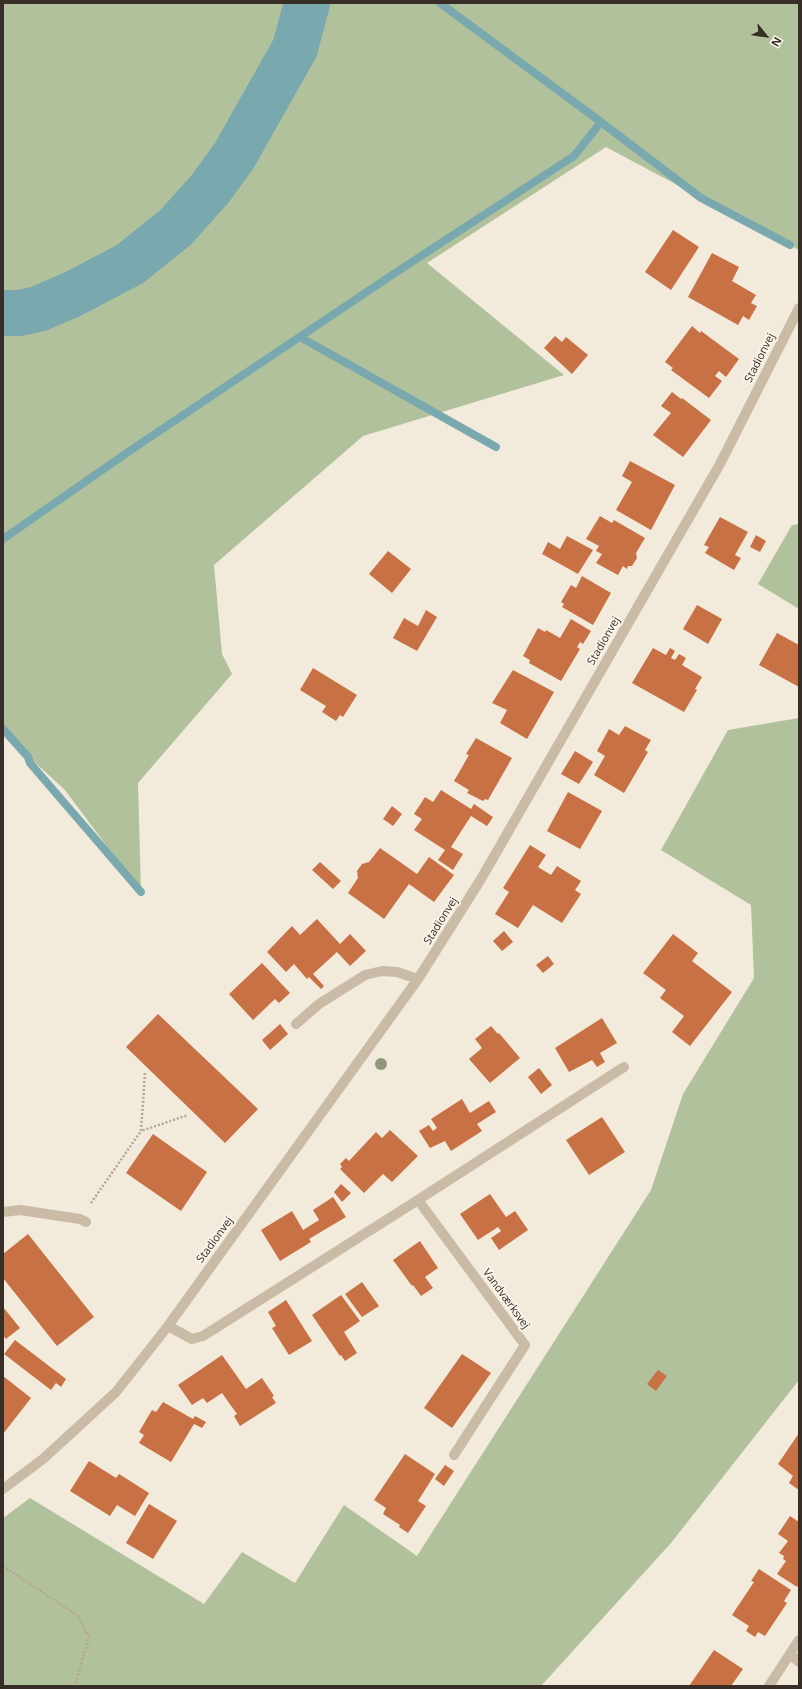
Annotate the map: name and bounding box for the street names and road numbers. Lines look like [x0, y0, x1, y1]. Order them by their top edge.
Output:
street label: Stadionvej [742, 331, 778, 385]
street label: Stadionvej [585, 615, 623, 667]
street label: Stadionvej [421, 895, 461, 947]
street label: Stadionvej [194, 1215, 236, 1265]
street label: Vandværksvej [480, 1266, 532, 1332]

